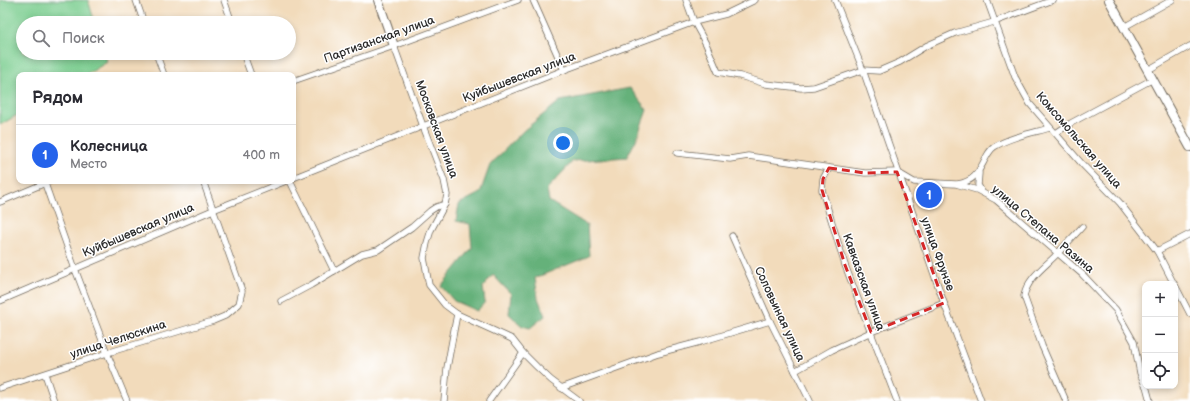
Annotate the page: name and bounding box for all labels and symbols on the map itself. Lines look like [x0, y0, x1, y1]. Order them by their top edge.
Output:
street label: Партизанская улица [322, 12, 437, 66]
street label: Куйбышевская улица [461, 49, 578, 106]
street label: Московская улица [412, 78, 461, 180]
street label: Комсомольская улица [1033, 89, 1125, 192]
your location [553, 133, 573, 153]
pin: 1 [916, 180, 942, 210]
street label: улица Степана Разина [988, 182, 1097, 277]
street label: Куйбышевская улица [80, 200, 196, 261]
street label: улица Фрунзе [917, 215, 958, 293]
street label: Кавказская улица [839, 231, 888, 333]
street label: Соловьиная улица [751, 264, 808, 364]
street label: улица Челюскина [68, 317, 168, 362]

